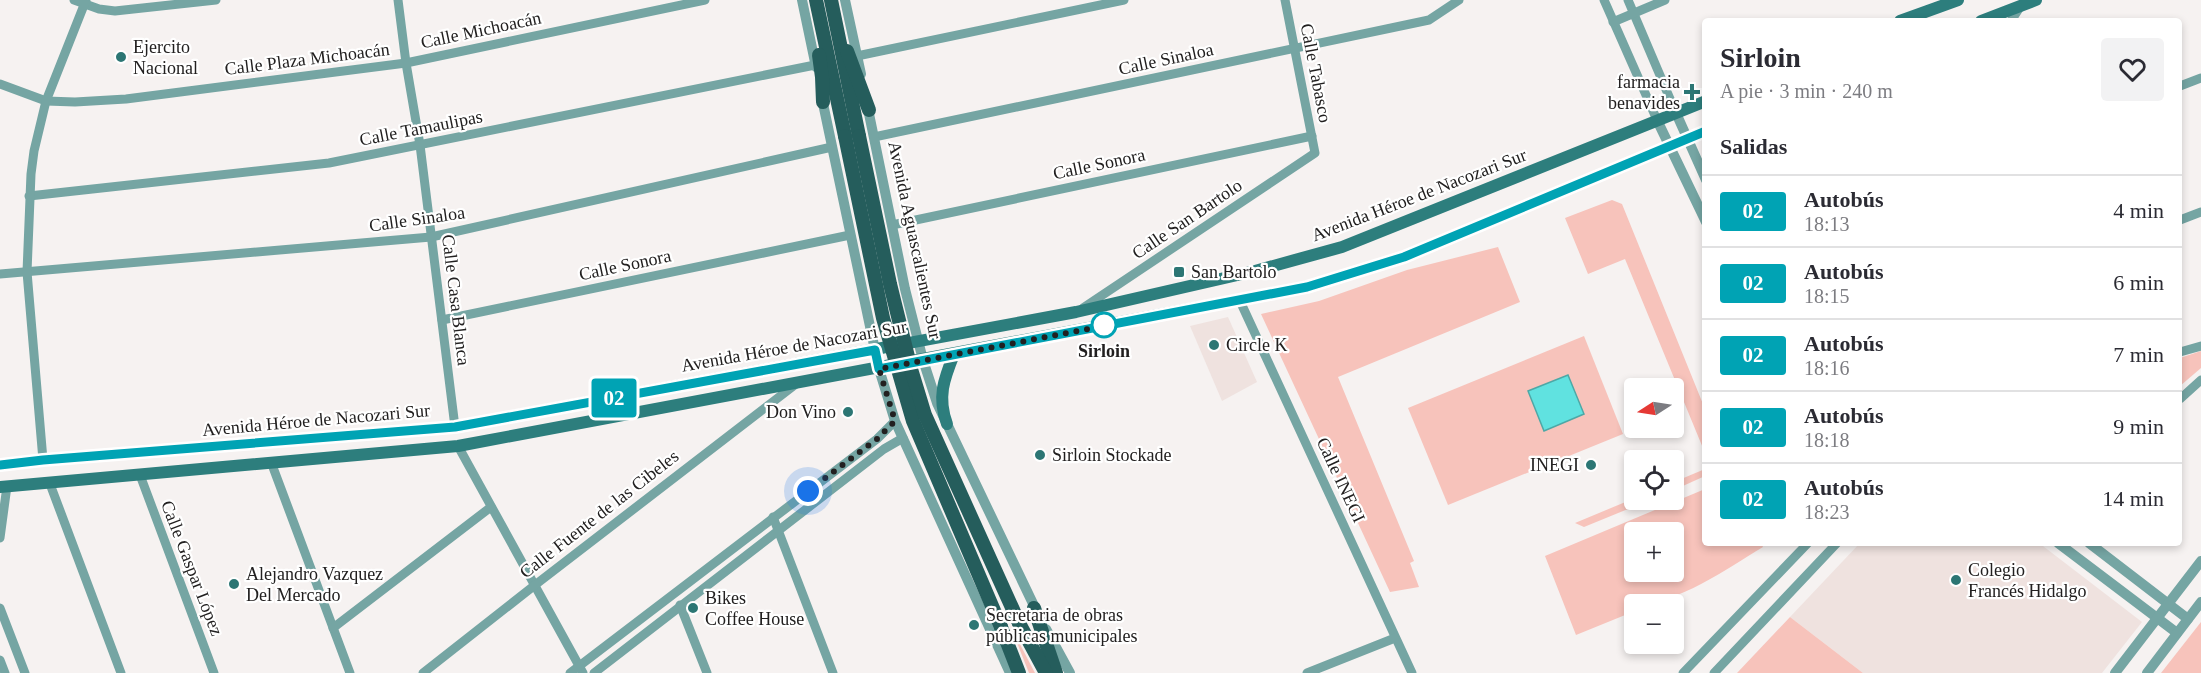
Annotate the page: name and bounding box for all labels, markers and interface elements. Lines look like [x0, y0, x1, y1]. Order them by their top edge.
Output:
street label: Calle Michoacán [419, 7, 543, 53]
street label: Calle Tabasco [1297, 22, 1335, 124]
place label: Ejercito Nacional [133, 37, 198, 78]
button: heart [2101, 38, 2164, 101]
street label: Calle Plaza Michoacán [223, 39, 391, 79]
street label: Calle Sinaloa [1117, 39, 1215, 79]
text: Sirloin [1720, 42, 1801, 73]
marker: Ejercito Nacional [114, 50, 128, 64]
place label: farmacia benavides [1608, 72, 1680, 113]
text: A pie · 3 min · 240 m [1720, 80, 1893, 102]
marker: farmacia benavides [1685, 85, 1699, 99]
street label: Calle Tamaulipas [358, 106, 484, 150]
text: Salidas [1720, 134, 1787, 159]
street label: Avenida Aguascalientes Sur [884, 139, 946, 341]
street label: Calle Sonora [1051, 144, 1147, 183]
street label: Avenida Héroe de Nacozari Sur [1309, 145, 1529, 245]
street label: Calle San Bartolo [1128, 175, 1246, 263]
text: Autobús [1804, 187, 1883, 212]
text: 4 min [2113, 198, 2164, 223]
text: 02 [1743, 199, 1764, 223]
street label: Calle Sinaloa [368, 202, 466, 236]
text: 18:13 [1804, 213, 1850, 235]
street label: Calle Casa Blanca [438, 233, 474, 367]
street label: Calle Sonora [577, 245, 673, 284]
text: Autobús [1804, 259, 1883, 284]
place label: San Bartolo [1191, 262, 1277, 282]
marker: San Bartolo [1172, 265, 1186, 279]
text: 6 min [2113, 270, 2164, 295]
text: 02 [1743, 271, 1764, 295]
text: 18:15 [1804, 285, 1850, 307]
marker: Sirloin [1091, 312, 1117, 338]
street label: Avenida Héroe de Nacozari Sur [680, 316, 908, 376]
text: Autobús [1804, 331, 1883, 356]
place label: Circle K [1226, 335, 1287, 355]
marker: Circle K [1207, 338, 1221, 352]
place label: Sirloin [1078, 341, 1130, 361]
text: 7 min [2113, 342, 2164, 367]
text: 02 [1743, 343, 1764, 367]
text: 18:16 [1804, 357, 1850, 379]
line badge: 02 [587, 378, 641, 418]
north arrow [1624, 378, 1684, 438]
map controls [1624, 378, 1684, 654]
text: 02 [604, 386, 625, 410]
street label: Avenida Héroe de Nacozari Sur [201, 400, 431, 440]
place label: Don Vino [766, 402, 836, 422]
text: Autobús [1804, 403, 1883, 428]
marker: Don Vino [841, 405, 855, 419]
text: 9 min [2113, 414, 2164, 439]
text: 02 [1743, 415, 1764, 439]
text: 18:18 [1804, 429, 1850, 451]
street label: Calle INEGI [1313, 434, 1369, 526]
place label: Sirloin Stockade [1052, 445, 1172, 465]
street label: Calle Fuente de las Cibeles [516, 446, 682, 582]
marker: Sirloin Stockade [1033, 448, 1047, 462]
button: locate [1624, 450, 1684, 510]
place label: INEGI [1530, 455, 1579, 475]
marker: INEGI [1584, 458, 1598, 472]
text: Autobús [1804, 475, 1883, 500]
your location [793, 476, 823, 506]
text: 14 min [2102, 486, 2164, 511]
text: 02 [1743, 487, 1764, 511]
street label: Calle Gaspar López [157, 498, 227, 638]
text: 18:23 [1804, 501, 1850, 523]
button: + [1624, 522, 1684, 582]
place label: Colegio Francés Hidalgo [1968, 560, 2086, 601]
place label: Alejandro Vazquez Del Mercado [246, 564, 383, 605]
marker: Colegio Francés Hidalgo [1949, 573, 1963, 587]
marker: Alejandro Vazquez Del Mercado [227, 577, 241, 591]
place label: Bikes Coffee House [705, 588, 804, 629]
button: − [1624, 594, 1684, 654]
marker: Bikes Coffee House [686, 601, 700, 615]
place label: Secretaria de obras públicas municipales [986, 605, 1137, 646]
marker: Secretaria de obras públicas municipales [967, 618, 981, 632]

